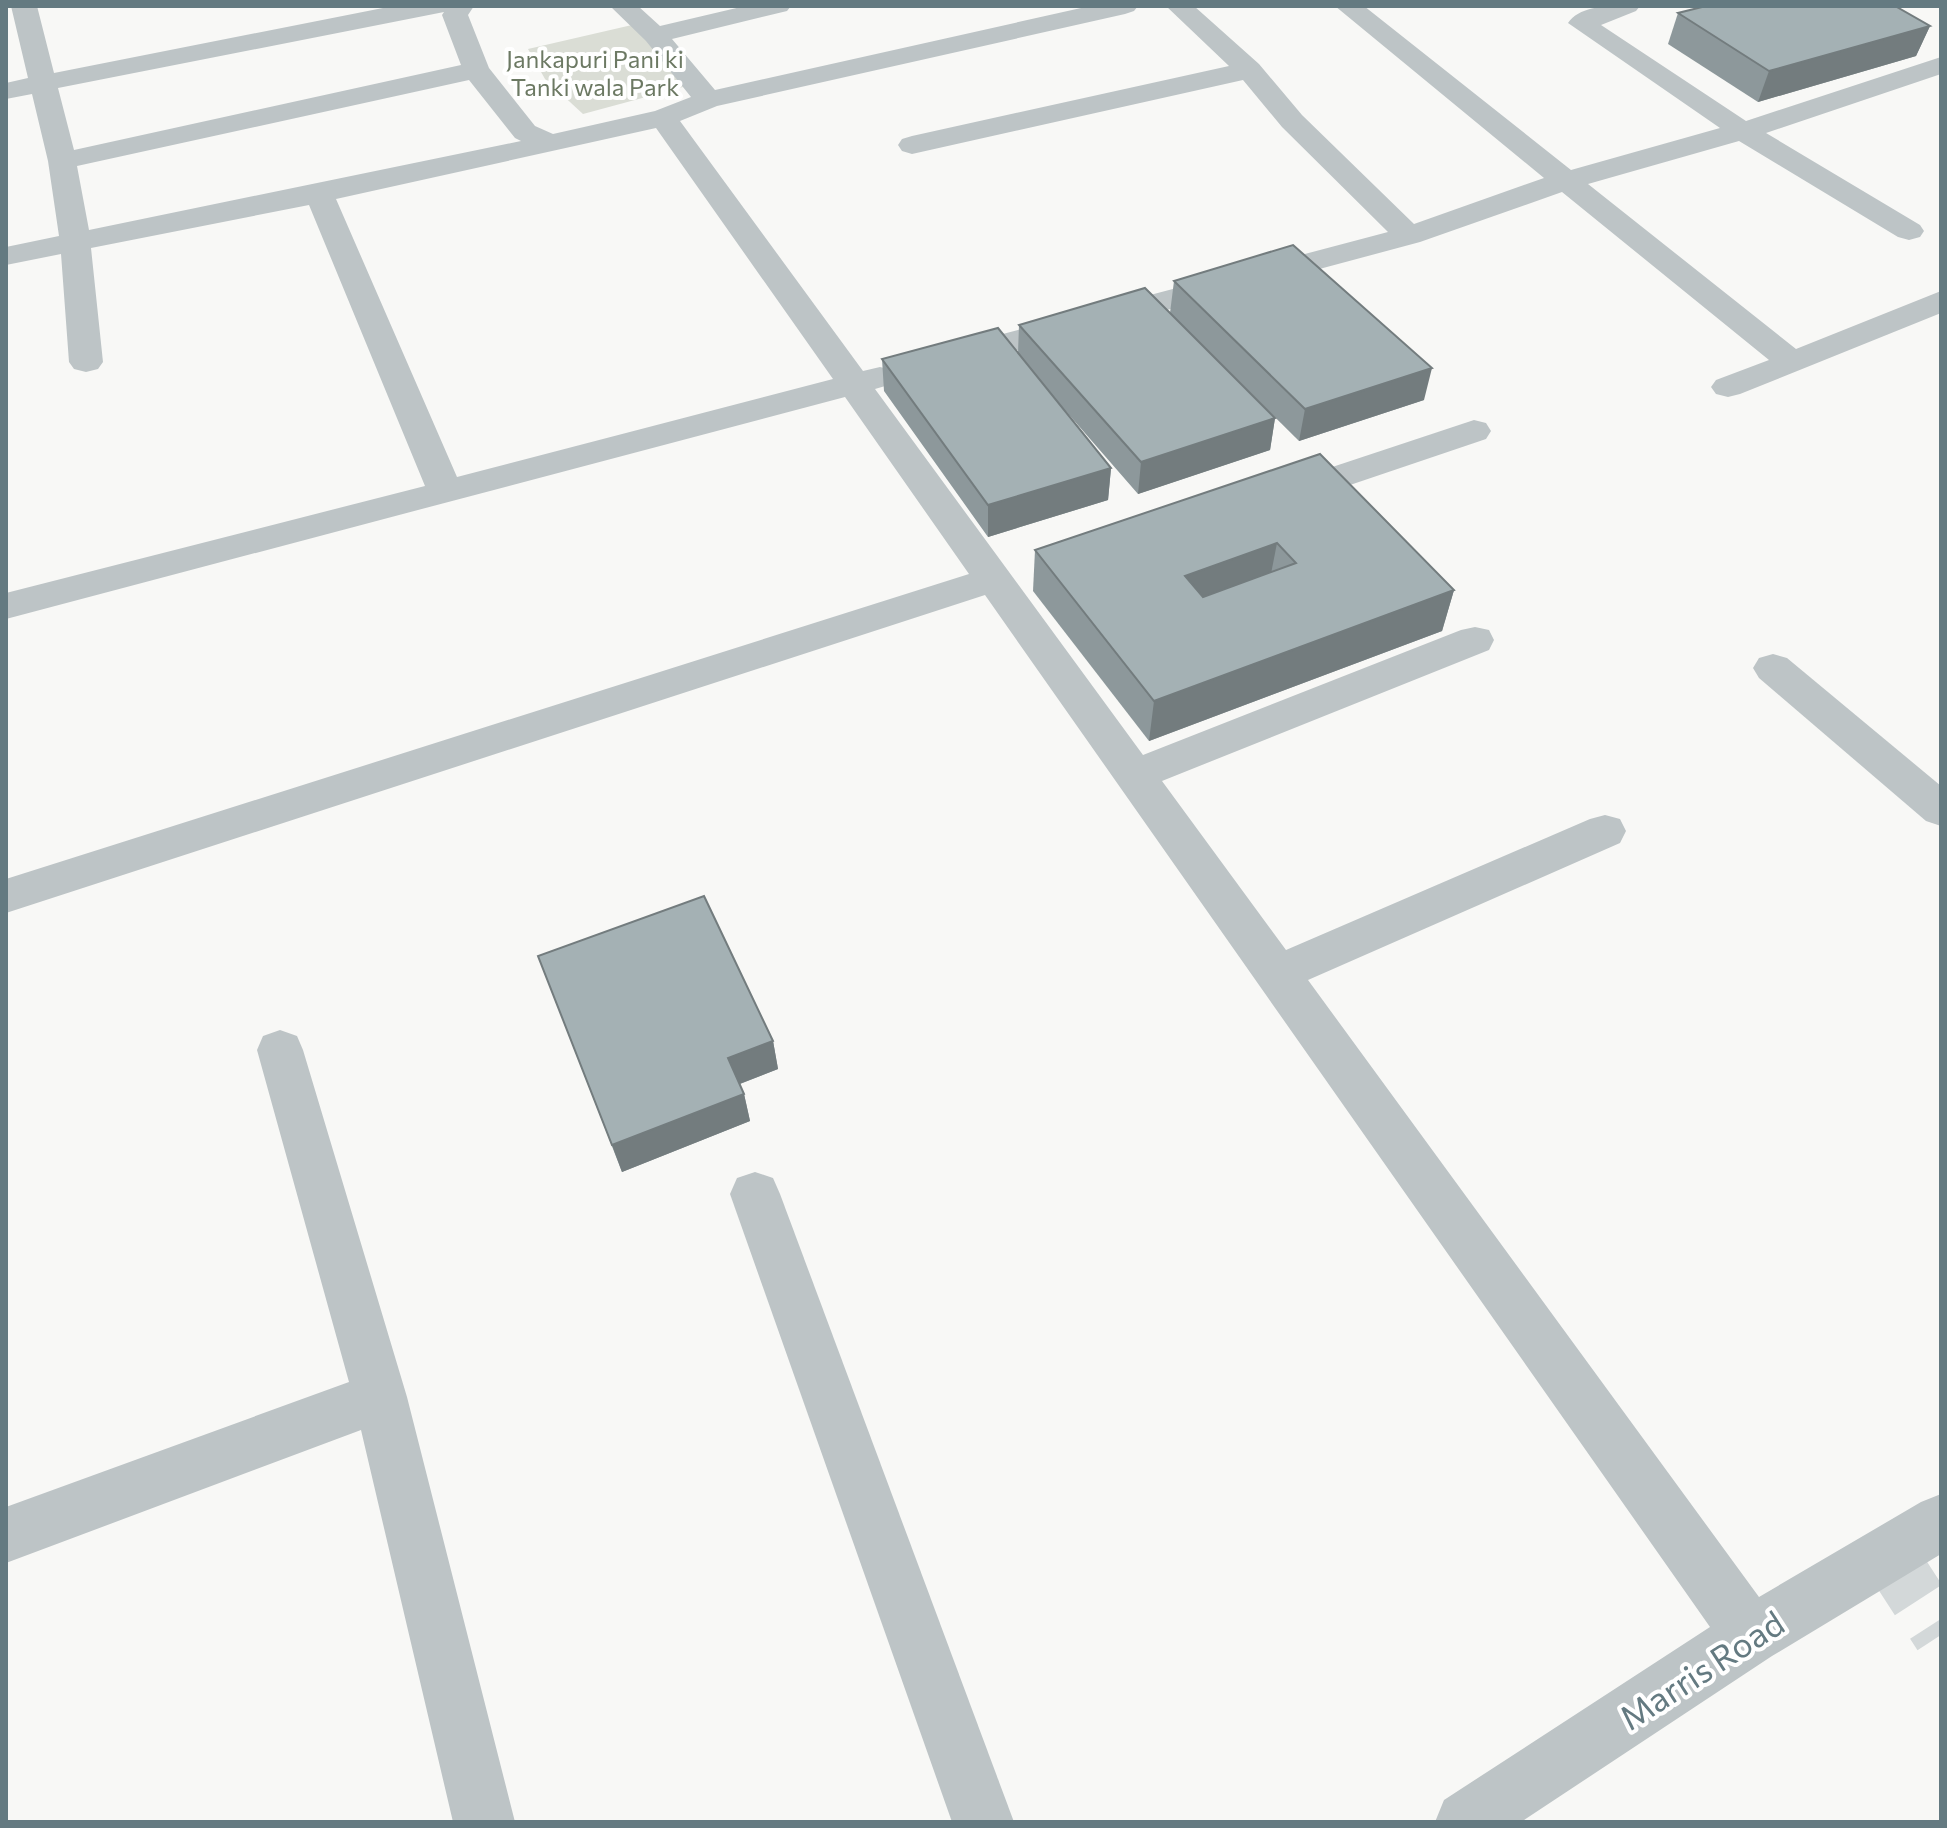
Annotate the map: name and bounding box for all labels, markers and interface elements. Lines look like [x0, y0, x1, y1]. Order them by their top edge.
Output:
park label: Jankapuri Pani ki Tanki wala Park [506, 44, 684, 101]
street label: Marris Road [1611, 1600, 1791, 1738]

